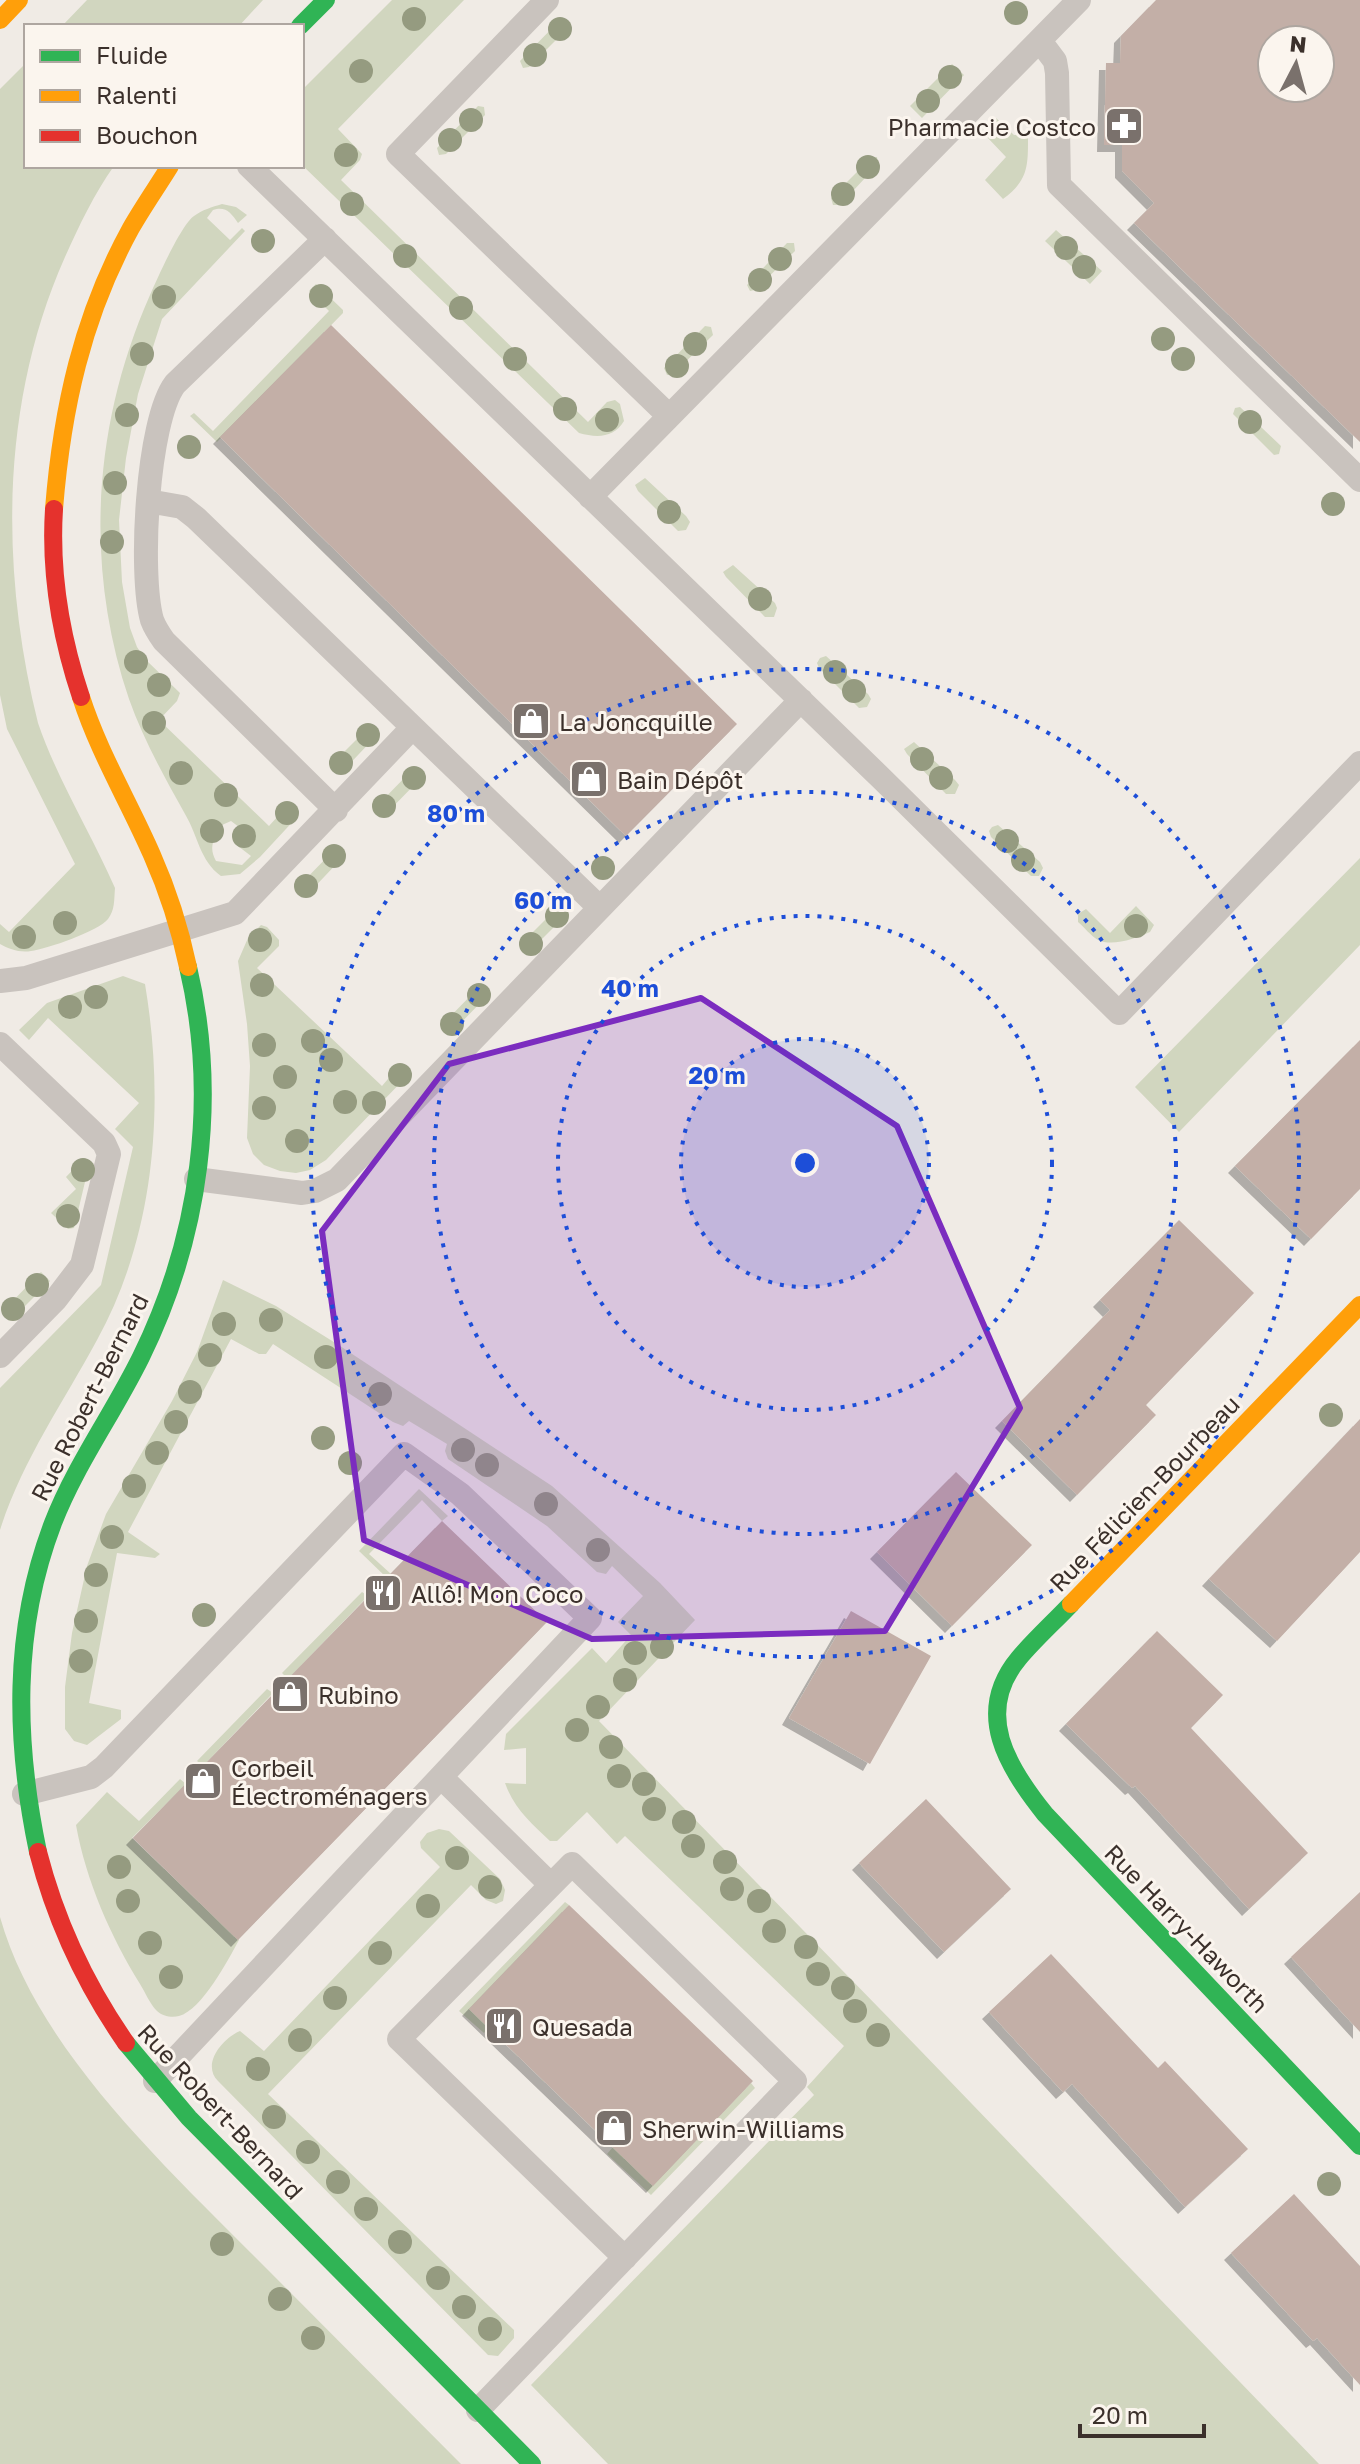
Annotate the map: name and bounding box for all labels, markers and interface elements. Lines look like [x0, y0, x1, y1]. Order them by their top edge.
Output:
legend [24, 24, 304, 168]
north arrow [1256, 24, 1336, 104]
text: N [1288, 29, 1308, 58]
text: Fluide [96, 40, 168, 69]
text: Ralenti [96, 80, 178, 109]
pharmacy icon: Pharmacie Costco [1103, 105, 1145, 147]
place label: Pharmacie Costco [888, 112, 1096, 141]
text: Bouchon [96, 120, 198, 149]
shop icon: La Joncquille [510, 700, 552, 742]
place label: La Joncquille [559, 707, 713, 736]
shop icon: Bain Dépôt [568, 758, 610, 800]
place label: Bain Dépôt [617, 765, 743, 794]
text: 80 m [427, 798, 485, 827]
text: 60 m [514, 885, 572, 914]
text: 40 m [601, 973, 659, 1002]
text: 20 m [688, 1060, 746, 1089]
centre of rings [791, 1149, 819, 1177]
street label: Rue Robert-Bernard [24, 1288, 154, 1506]
street label: Rue Félicien-Bourbeau [1043, 1389, 1245, 1597]
restaurant icon: Allô! Mon Coco [362, 1572, 404, 1614]
place label: Allô! Mon Coco [411, 1579, 583, 1608]
shop icon: Rubino [269, 1673, 311, 1715]
place label: Rubino [318, 1680, 399, 1709]
place label: Corbeil Électroménagers [231, 1753, 427, 1810]
shop icon: Corbeil Électroménagers [182, 1760, 224, 1802]
street label: Rue Harry-Haworth [1099, 1838, 1275, 2018]
restaurant icon: Quesada [483, 2005, 525, 2047]
place label: Quesada [532, 2012, 633, 2041]
street label: Rue Robert-Bernard [132, 2017, 310, 2205]
shop icon: Sherwin-Williams [593, 2107, 635, 2149]
place label: Sherwin-Williams [642, 2114, 844, 2143]
scale bar [1080, 2388, 1204, 2438]
text: 20 m [1092, 2400, 1148, 2429]

